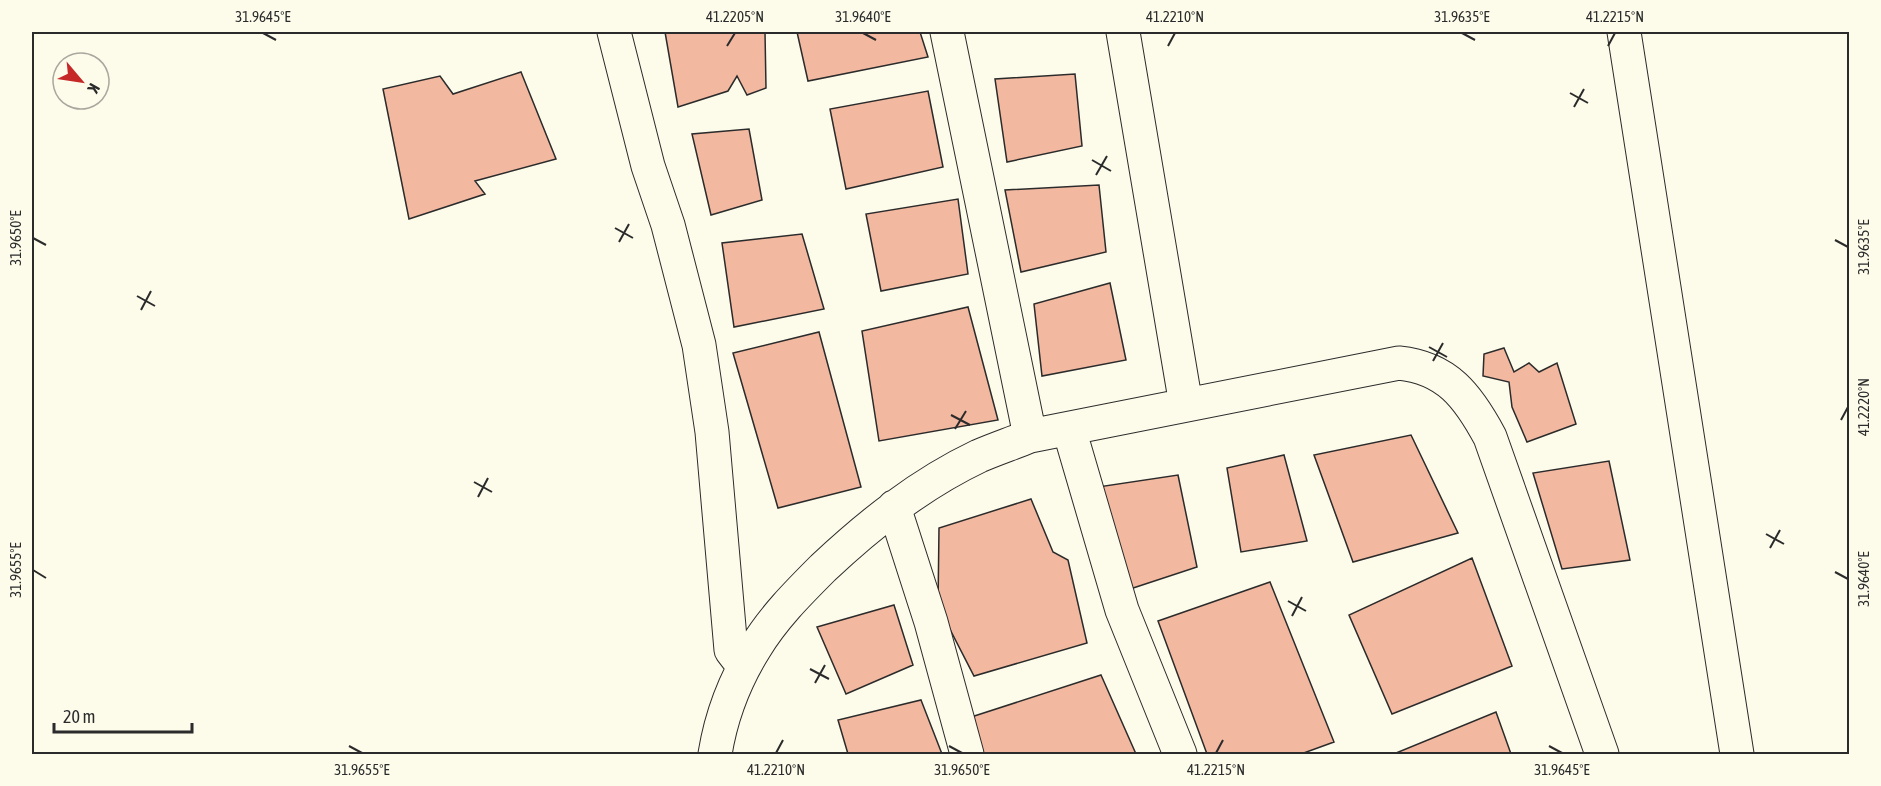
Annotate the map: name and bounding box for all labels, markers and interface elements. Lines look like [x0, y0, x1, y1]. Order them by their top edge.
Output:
text: 31.9645°E [235, 8, 291, 25]
text: 41.2205°N [706, 8, 764, 25]
text: 31.9640°E [835, 8, 891, 25]
text: 41.2210°N [1146, 8, 1204, 25]
text: 31.9635°E [1434, 8, 1490, 25]
text: 41.2215°N [1586, 8, 1644, 25]
north arrow [51, 51, 111, 111]
text: K [84, 80, 104, 96]
text: 31.9650°E [7, 210, 24, 266]
text: 31.9635°E [1855, 219, 1872, 275]
text: 41.2220°N [1855, 378, 1872, 436]
text: 31.9655°E [7, 542, 24, 598]
text: 31.9640°E [1855, 551, 1872, 607]
scale bar [54, 696, 192, 734]
text: 20 m [63, 706, 95, 727]
text: 31.9655°E [334, 761, 390, 778]
text: 41.2210°N [747, 761, 805, 778]
text: 31.9650°E [934, 761, 990, 778]
text: 41.2215°N [1187, 761, 1245, 778]
text: 31.9645°E [1534, 761, 1590, 778]

